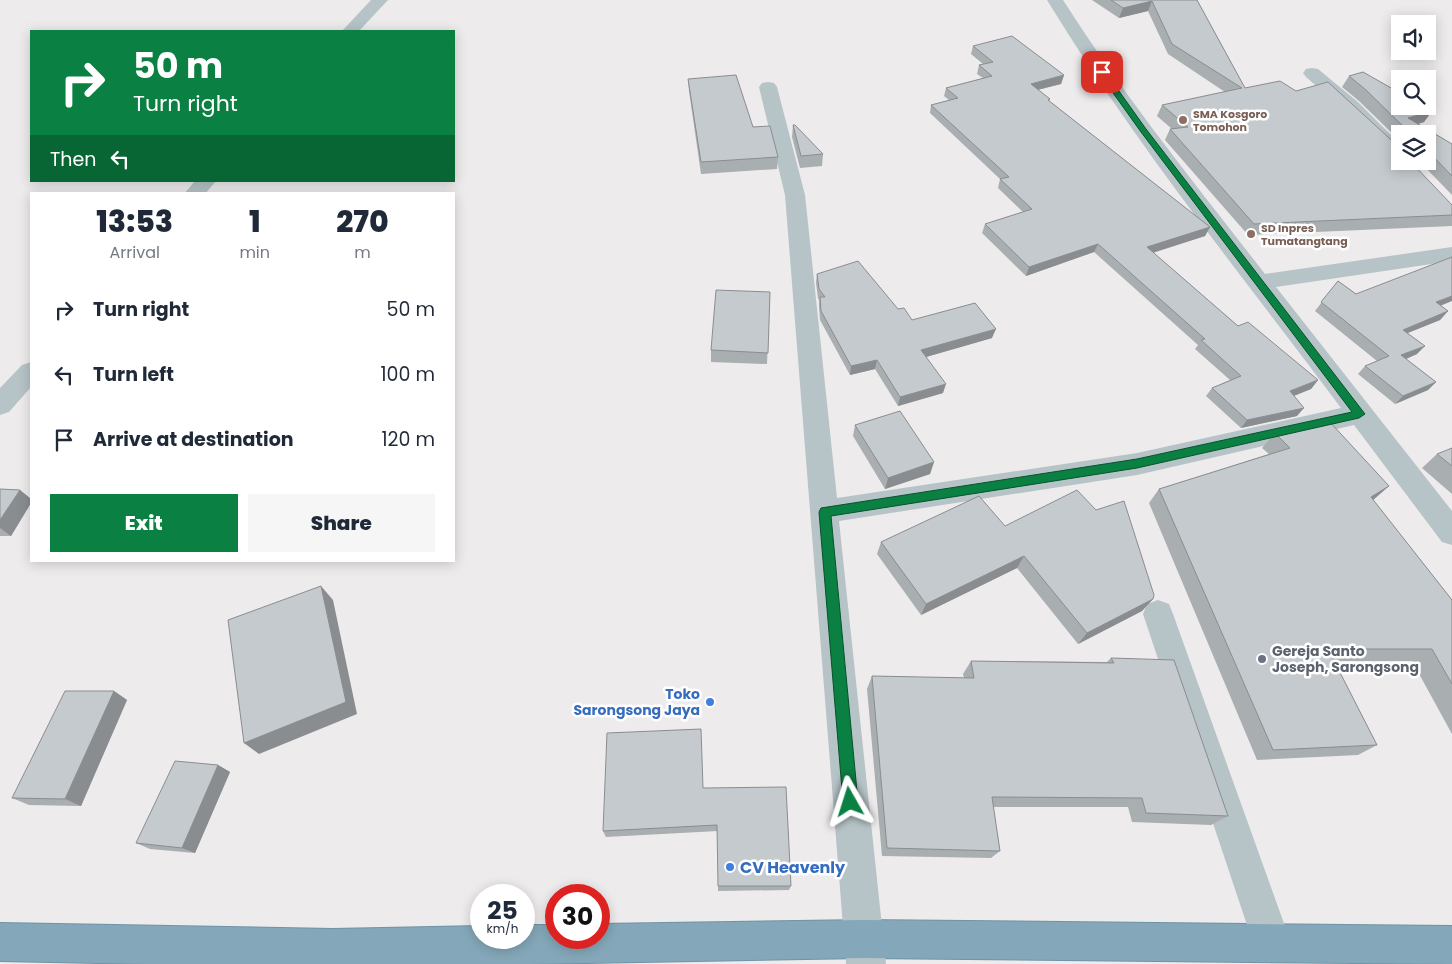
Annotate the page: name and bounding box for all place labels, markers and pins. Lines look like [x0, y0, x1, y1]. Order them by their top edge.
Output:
pin [1081, 51, 1123, 93]
place label: SMA Kosgoro Tomohon [1193, 106, 1267, 135]
marker: SMA Kosgoro Tomohon [1177, 114, 1189, 126]
place label: SD Inpres Tumatangtang [1261, 220, 1348, 249]
marker: SD Inpres Tumatangtang [1245, 228, 1257, 240]
place label: Gereja Santo Joseph, Sarongsong [1272, 641, 1419, 677]
marker: Gereja Santo Joseph, Sarongsong [1256, 653, 1268, 665]
place label: Toko Sarongsong Jaya [573, 684, 700, 720]
marker: Toko Sarongsong Jaya [704, 696, 716, 708]
place label: CV Heavenly [740, 856, 846, 879]
marker: CV Heavenly [724, 861, 736, 873]

